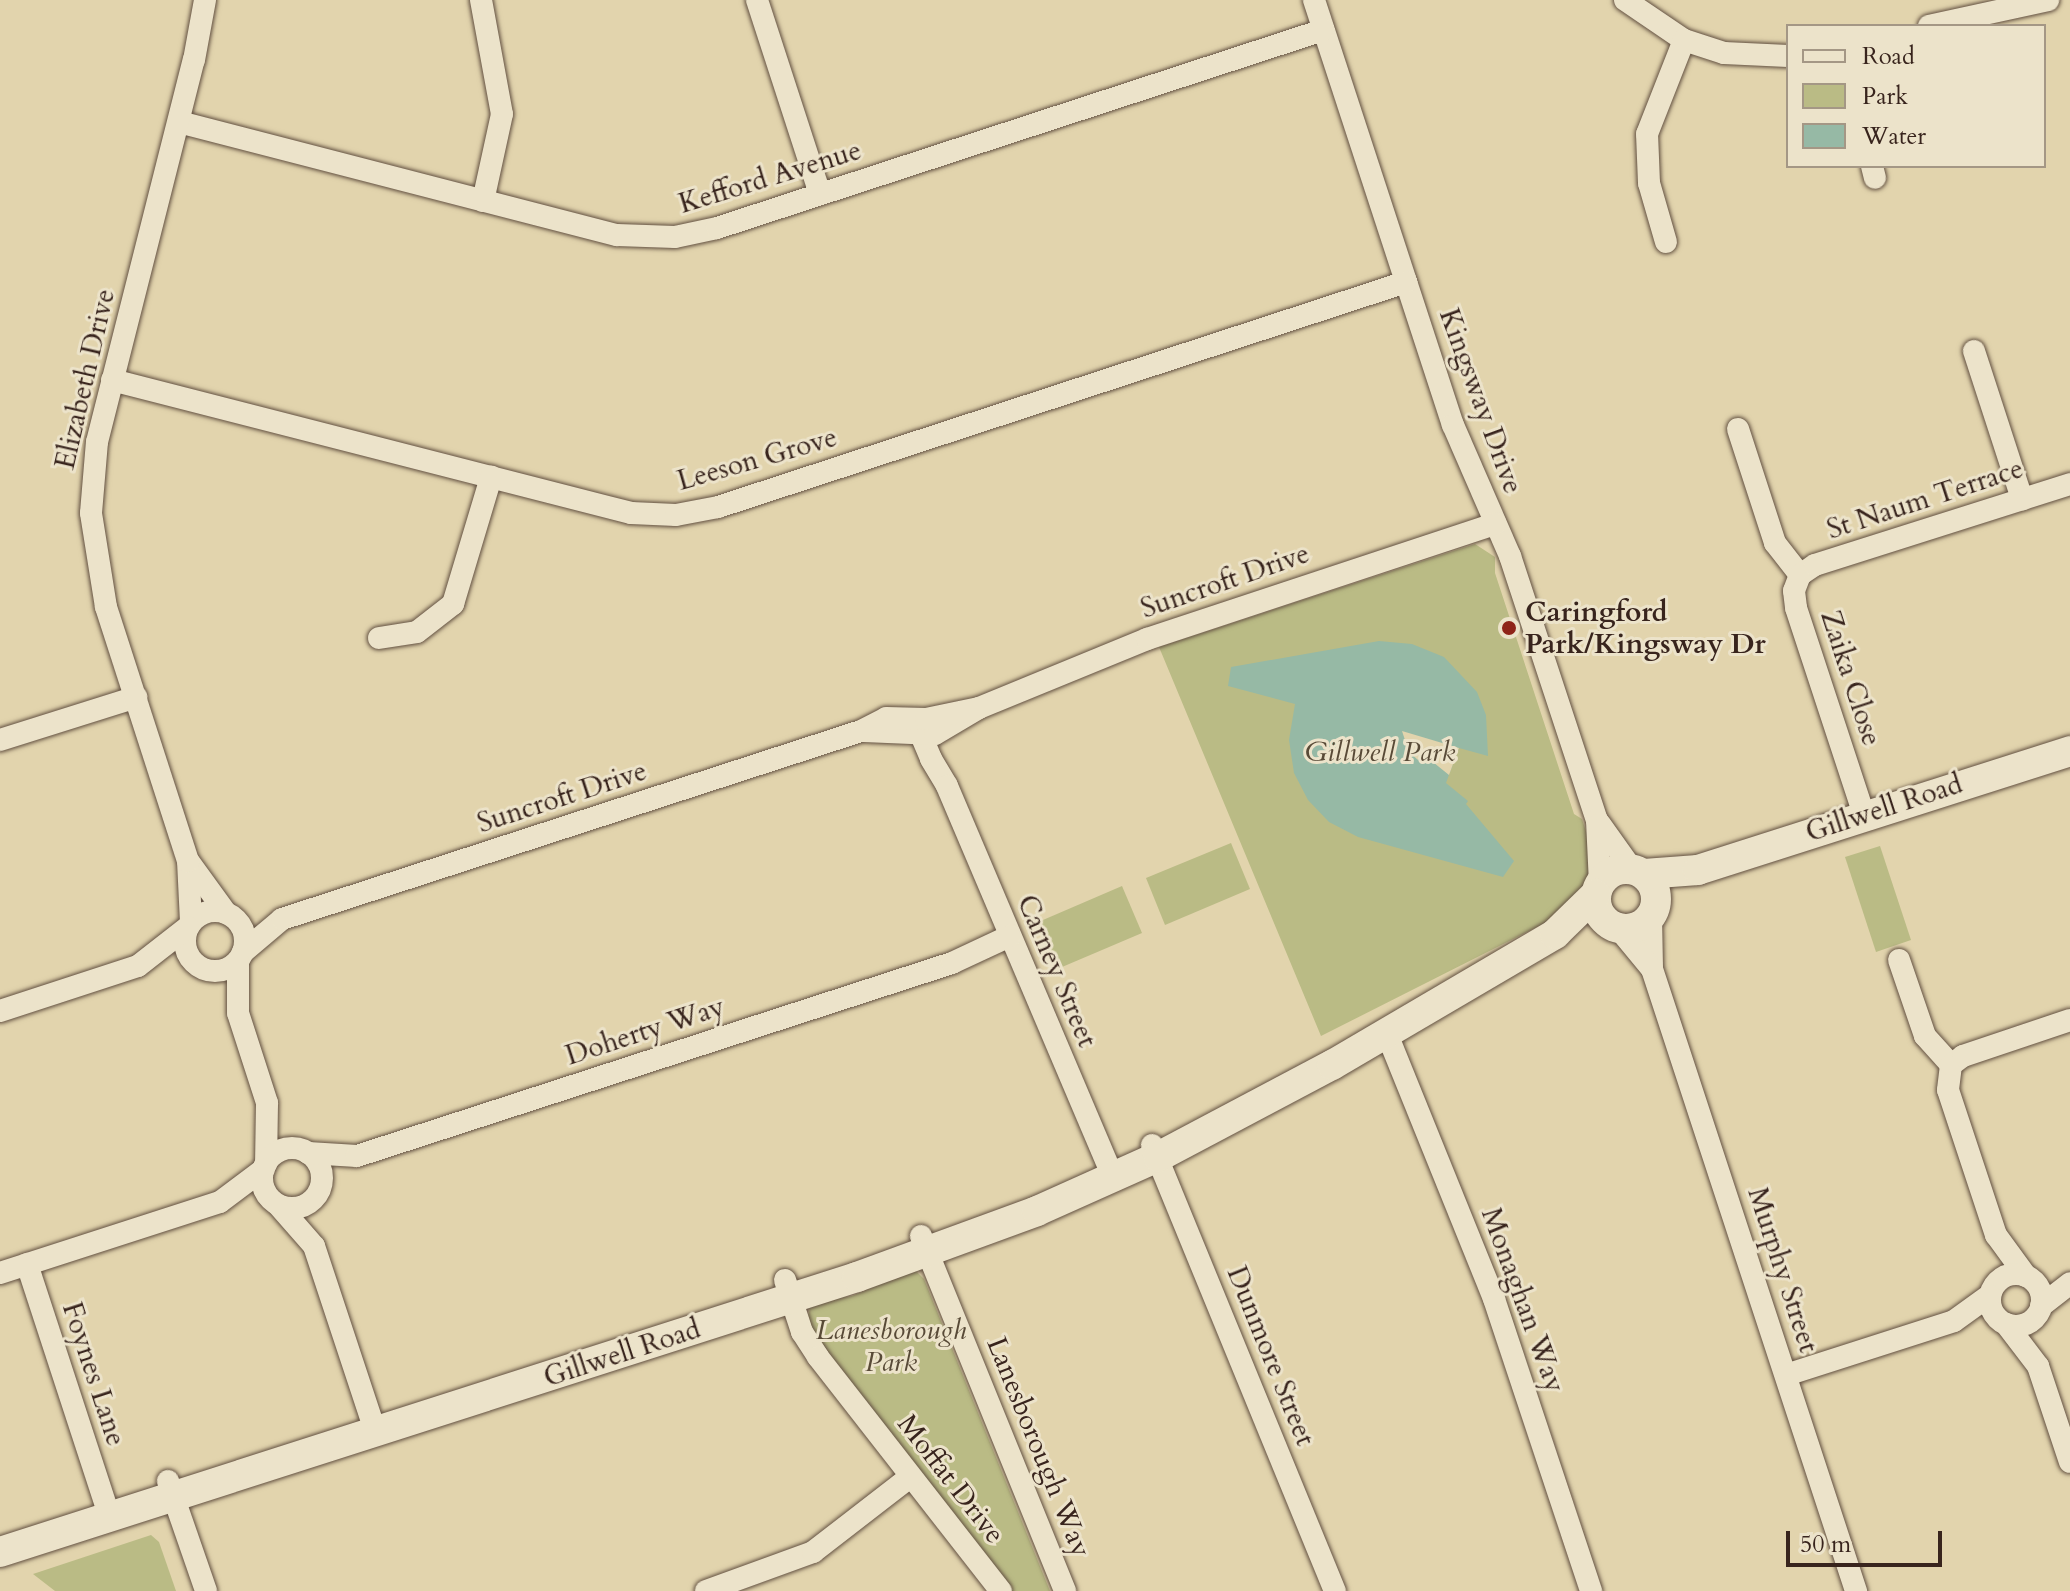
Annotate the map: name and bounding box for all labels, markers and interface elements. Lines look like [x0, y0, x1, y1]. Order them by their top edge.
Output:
legend [1786, 24, 2046, 168]
text: Road [1862, 40, 1915, 73]
text: Park [1862, 80, 1908, 113]
text: Water [1862, 120, 1926, 153]
street label: Kefford Avenue [675, 133, 865, 221]
street label: Elizabeth Drive [48, 286, 122, 472]
street label: Kingsway Drive [1432, 304, 1530, 498]
street label: Leeson Grove [673, 420, 841, 498]
street label: St Naum Terrace [1823, 451, 2027, 547]
street label: Suncroft Drive [1136, 536, 1314, 626]
place label: Caringford Park/Kingsway Dr [1525, 595, 1766, 661]
street label: Zaika Close [1813, 606, 1889, 750]
marker: Caringford Park/Kingsway Dr [1500, 619, 1518, 637]
park label: Gillwell Park [1305, 735, 1455, 769]
street label: Suncroft Drive [473, 754, 651, 840]
street label: Gillwell Road [1801, 767, 1967, 849]
street label: Carney Street [1010, 890, 1104, 1052]
street label: Doherty Way [561, 990, 729, 1072]
street label: Murphy Street [1740, 1183, 1826, 1357]
street label: Monaghan Way [1474, 1203, 1572, 1397]
street label: Dunmore Street [1220, 1261, 1322, 1451]
street label: Foynes Lane [55, 1298, 133, 1450]
street label: Gillwell Road [539, 1312, 705, 1394]
park label: Lanesborough Park [816, 1313, 966, 1379]
street label: Lanesborough Way [980, 1332, 1098, 1562]
street label: Moffat Drive [890, 1408, 1012, 1550]
scale bar [1790, 1515, 1946, 1565]
text: 50 m [1800, 1528, 1851, 1561]

